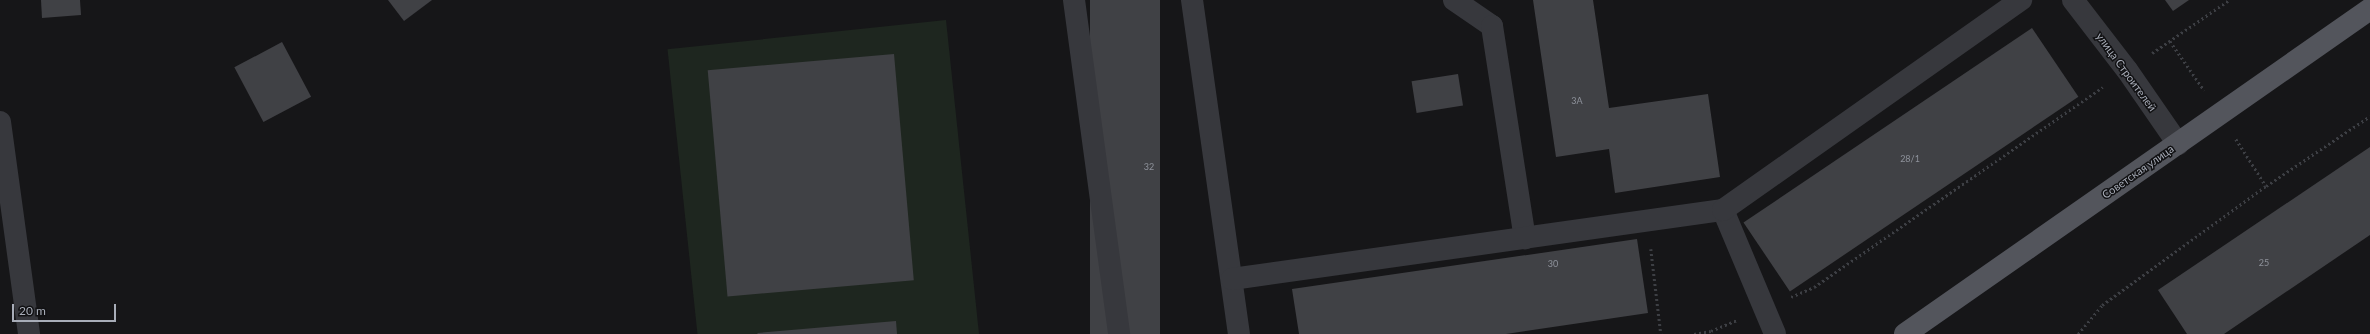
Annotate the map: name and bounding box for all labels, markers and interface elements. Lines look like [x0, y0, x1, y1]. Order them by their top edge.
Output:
street label: улица Строителей [2093, 30, 2159, 114]
house number: 3А [1571, 96, 1583, 106]
street label: Советская улица [2100, 142, 2176, 202]
house number: 28/1 [1900, 154, 1920, 164]
house number: 32 [1144, 162, 1154, 172]
house number: 25 [2259, 258, 2269, 268]
house number: 30 [1548, 259, 1558, 269]
scale bar [14, 296, 118, 322]
text: 20 m [19, 303, 46, 318]

